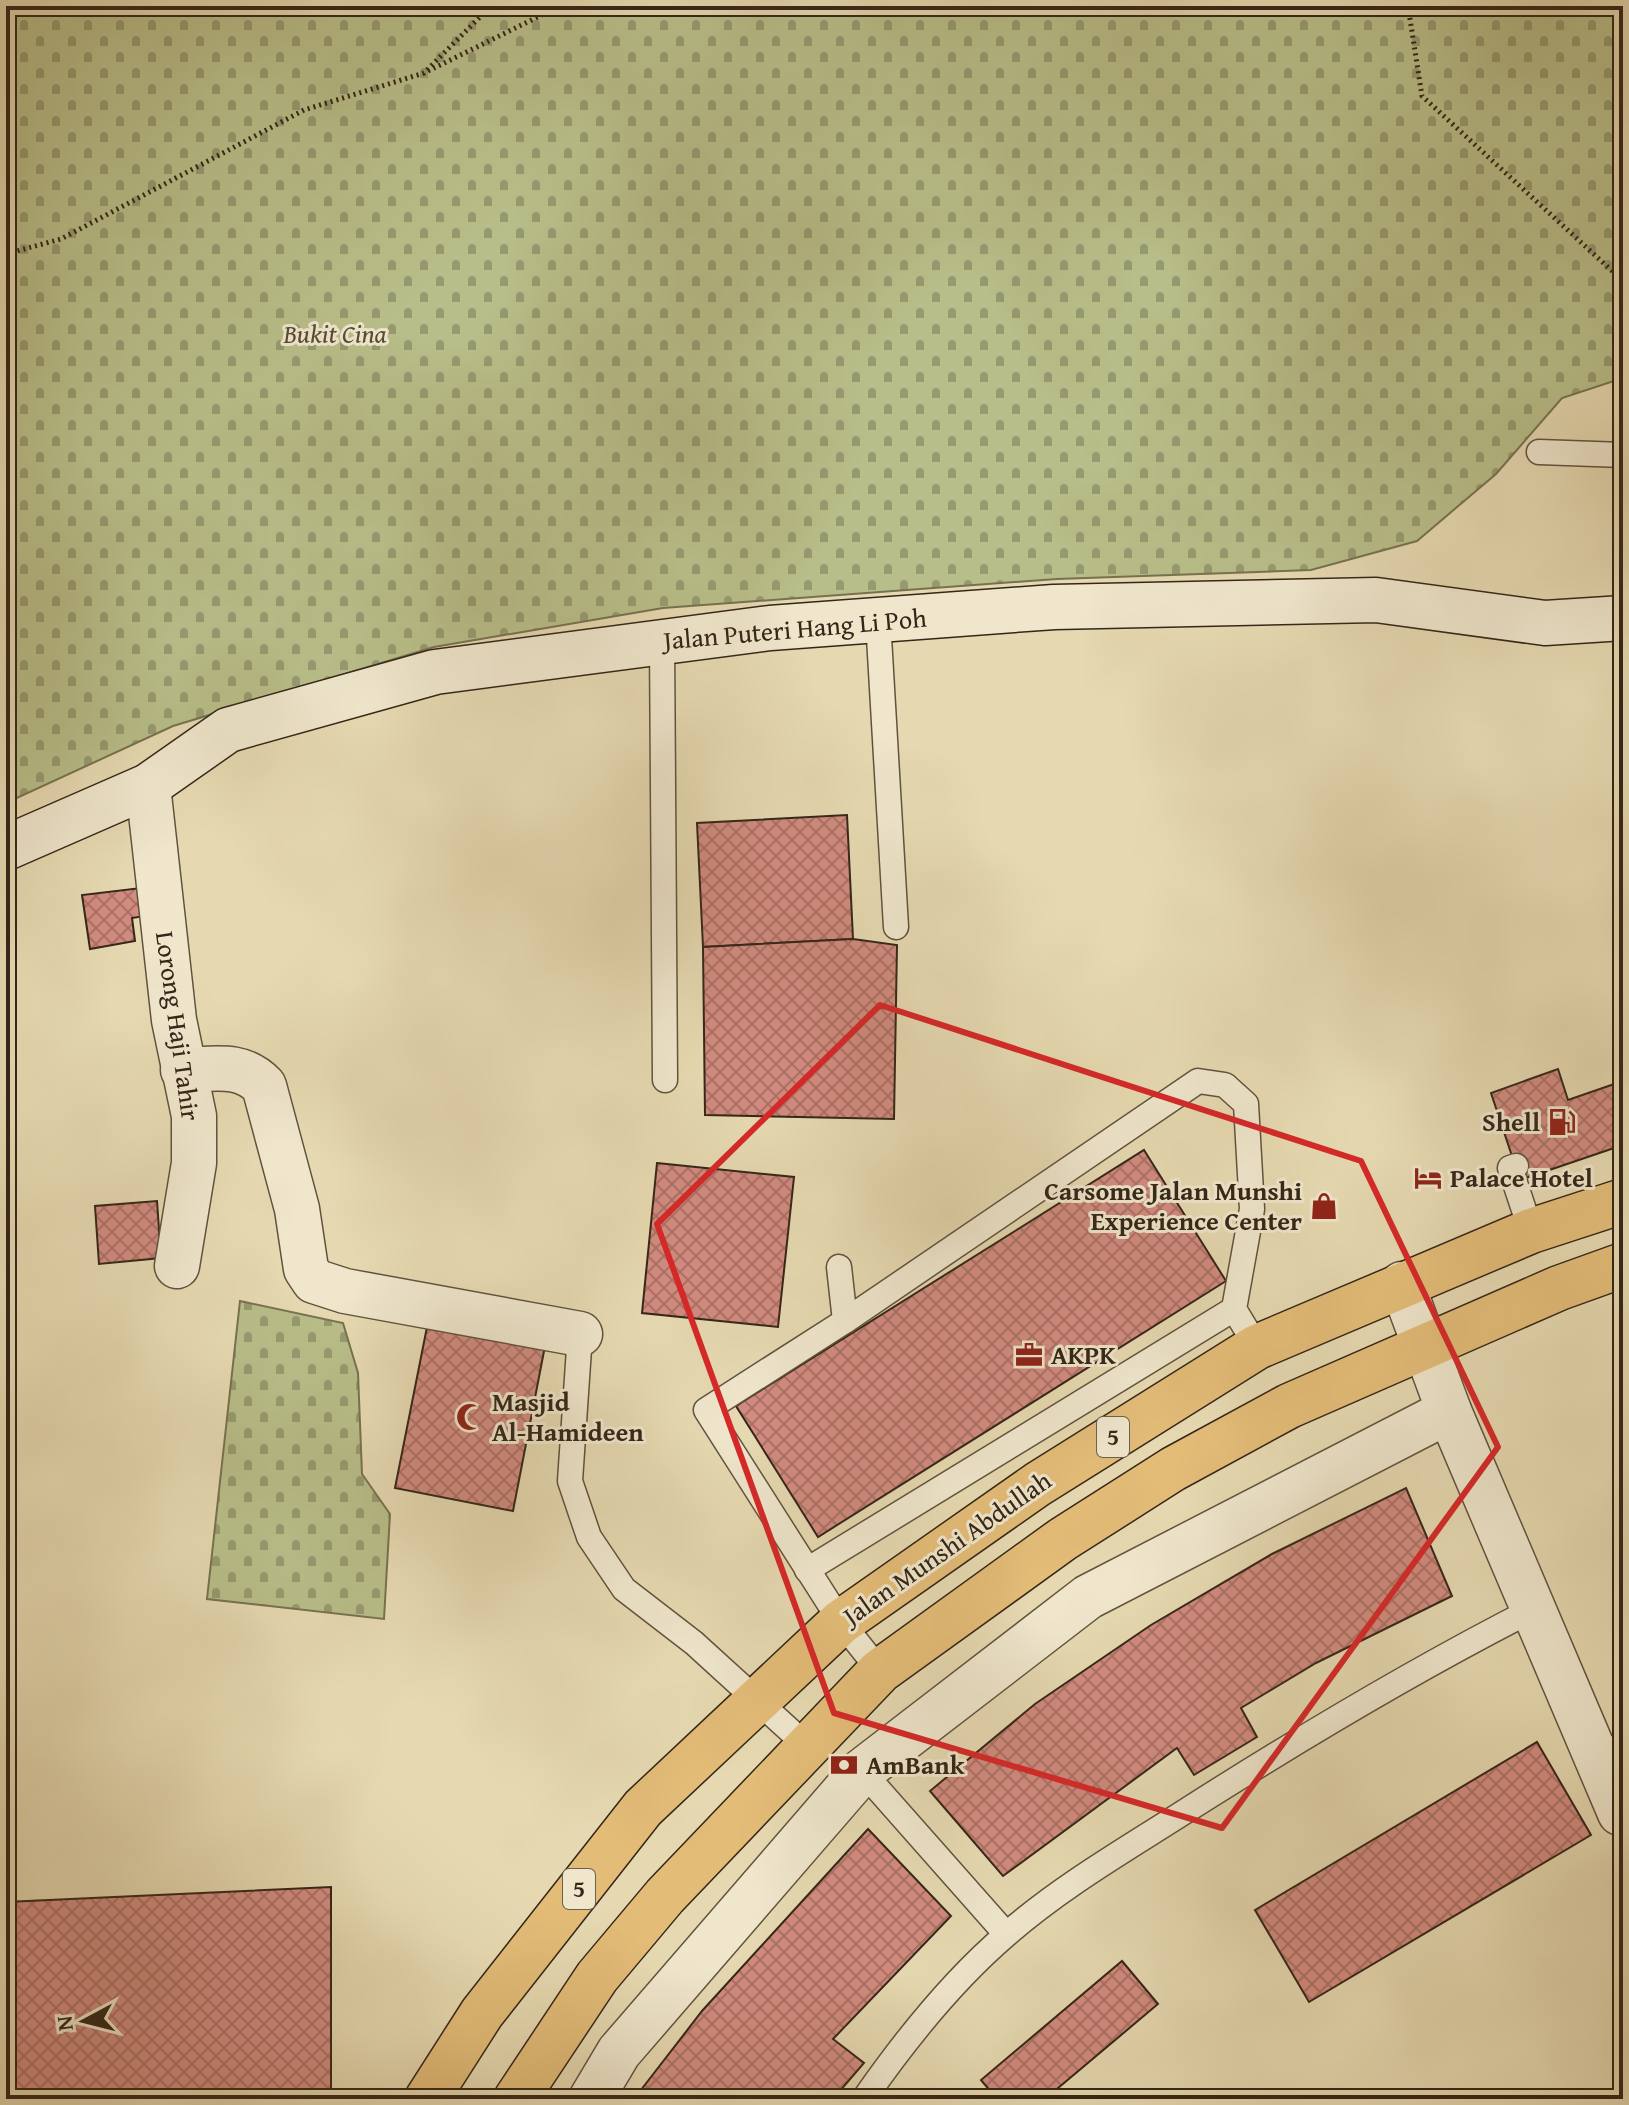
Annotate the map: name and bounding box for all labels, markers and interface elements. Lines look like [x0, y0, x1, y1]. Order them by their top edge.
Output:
park label: Bukit Cina [282, 314, 387, 353]
street label: Jalan Puteri Hang Li Poh [659, 598, 928, 660]
street label: Lorong Haji Tahir [146, 929, 211, 1123]
place label: Shell [1482, 1102, 1540, 1141]
fuel station icon: Shell [1547, 1107, 1577, 1137]
place label: Palace Hotel [1450, 1158, 1593, 1197]
hotel icon: Palace Hotel [1413, 1163, 1443, 1193]
place label: Carsome Jalan Munshi Experience Center [1044, 1171, 1302, 1240]
shop icon: Carsome Jalan Munshi Experience Center [1309, 1191, 1339, 1221]
place label: AKPK [1051, 1335, 1116, 1374]
office icon: AKPK [1014, 1340, 1044, 1370]
place label: Masjid Al-Hamideen [492, 1382, 644, 1451]
mosque icon: Masjid Al-Hamideen [455, 1402, 485, 1432]
road number: 5 [1097, 1417, 1129, 1457]
street label: Jalan Munshi Abdullah [832, 1461, 1059, 1636]
place label: AmBank [866, 1745, 965, 1784]
bank icon: AmBank [829, 1750, 859, 1780]
road number: 5 [563, 1869, 595, 1909]
north arrow [44, 1981, 124, 2061]
text: N [47, 2014, 81, 2033]

